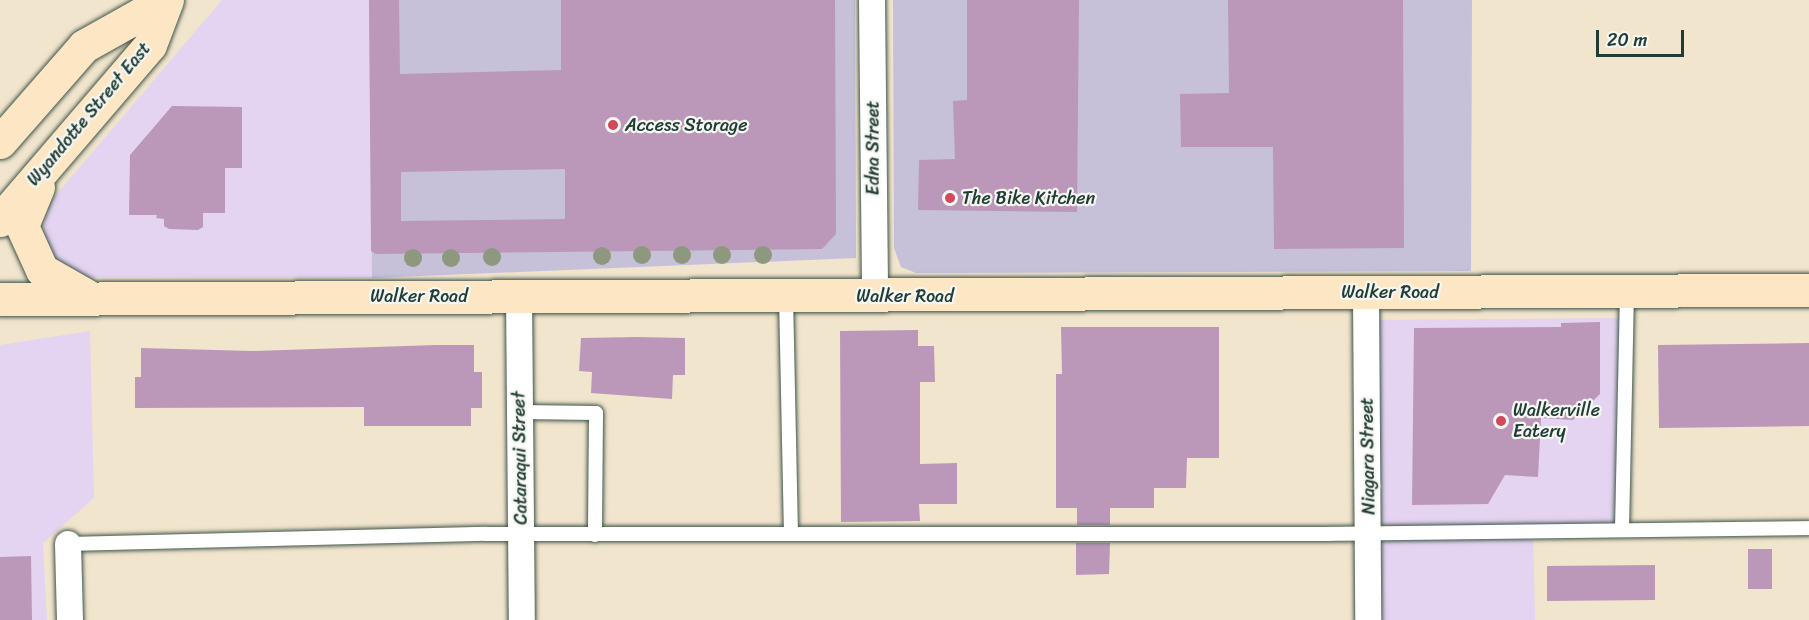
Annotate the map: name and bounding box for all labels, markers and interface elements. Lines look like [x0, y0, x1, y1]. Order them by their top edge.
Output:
scale bar [1599, 18, 1688, 56]
text: 20 m [1607, 24, 1647, 56]
street label: Wyandotte Street East [23, 38, 155, 190]
street label: Edna Street [862, 100, 884, 196]
place label: Access Storage [625, 114, 747, 136]
marker: Access Storage [606, 118, 620, 132]
place label: The Bike Kitchen [962, 187, 1096, 209]
marker: The Bike Kitchen [943, 191, 957, 205]
street label: Walker Road [1341, 281, 1439, 303]
street label: Walker Road [370, 285, 468, 307]
street label: Walker Road [856, 285, 954, 307]
street label: Cataraqui Street [508, 391, 532, 525]
street label: Niagara Street [1356, 397, 1380, 515]
place label: Walkerville Eatery [1513, 400, 1600, 442]
marker: Walkerville Eatery [1494, 414, 1508, 428]

